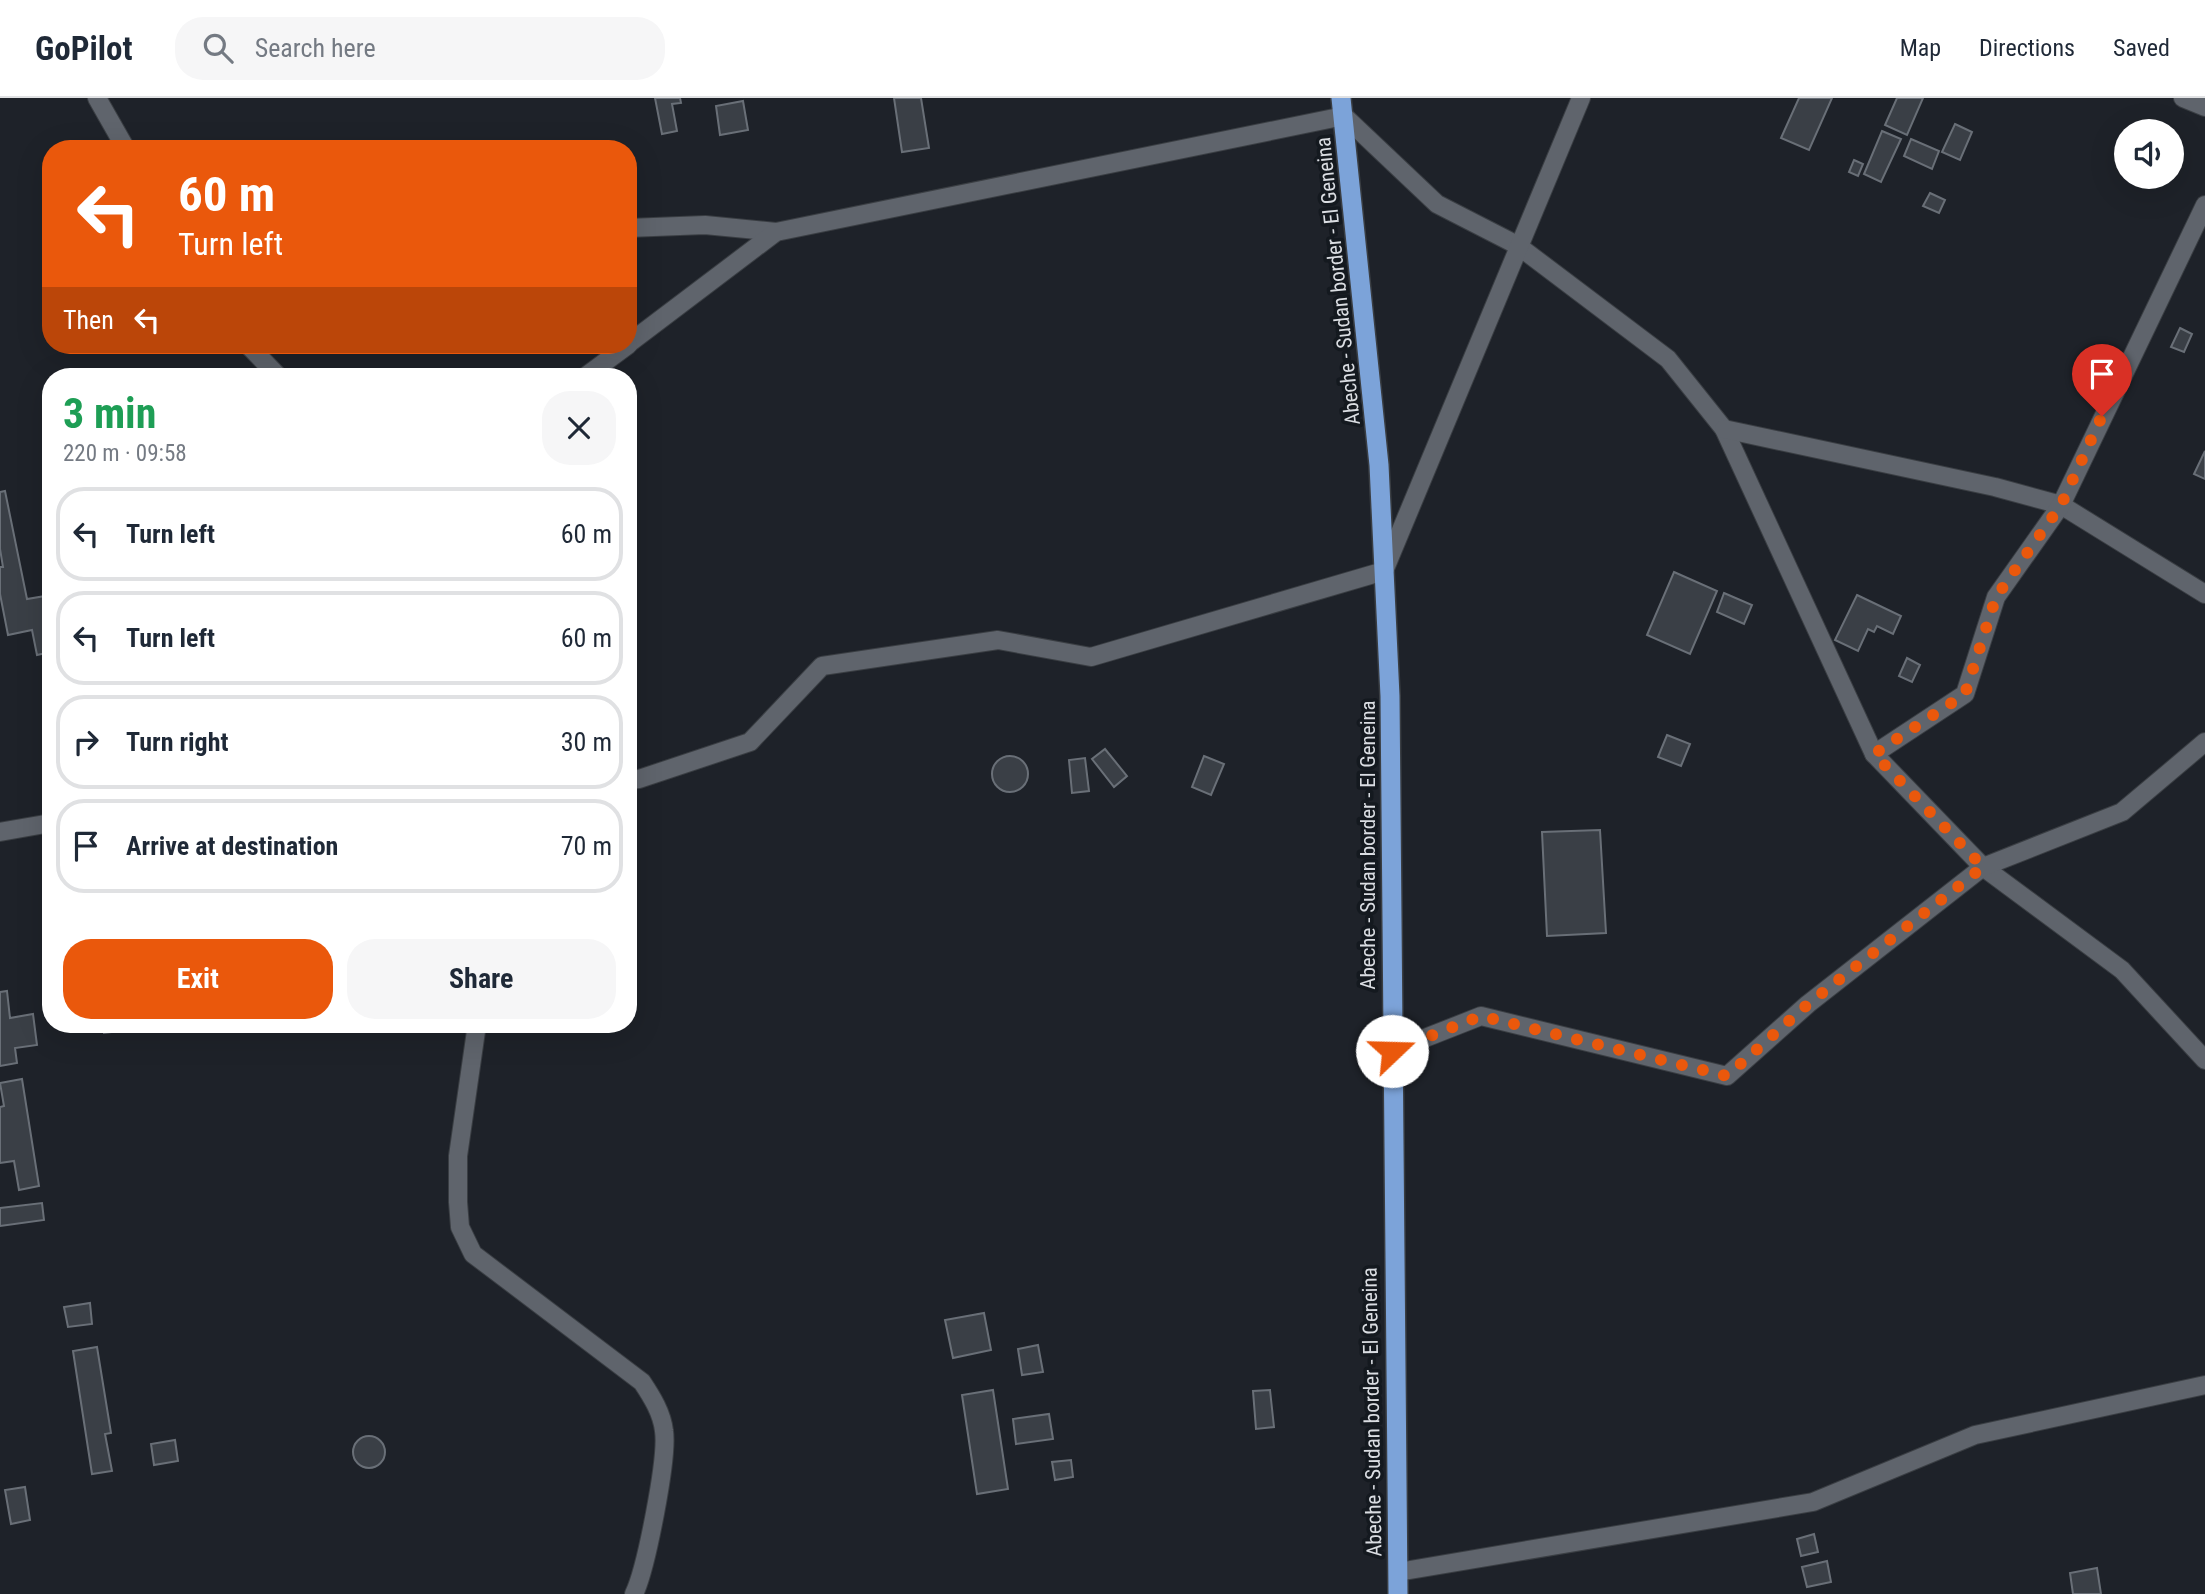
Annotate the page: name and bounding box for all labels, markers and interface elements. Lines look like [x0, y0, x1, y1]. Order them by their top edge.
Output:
search box [175, 17, 665, 80]
text: GoPilot [35, 29, 133, 68]
icon: search [199, 29, 237, 67]
text: Search here [255, 33, 376, 63]
text: Map [1900, 34, 1941, 62]
text: Directions [1979, 34, 2075, 62]
text: Saved [2113, 34, 2170, 62]
map controls [2114, 119, 2184, 189]
button: sound [2114, 119, 2184, 189]
street label: Abeche - Sudan border - El Geneina [1311, 136, 1365, 426]
text: 60 m [178, 166, 275, 223]
icon: left [63, 168, 154, 259]
text: Turn left [178, 225, 283, 263]
icon: left [128, 301, 166, 339]
text: Then [63, 305, 114, 335]
pin [2072, 344, 2132, 416]
icon: arrive [2083, 355, 2121, 393]
text: 3 min [63, 389, 156, 438]
button: close [542, 391, 616, 465]
text: 220 m · 09:58 [63, 440, 187, 467]
icon: left [67, 515, 105, 553]
text: Turn left [126, 519, 215, 549]
text: 60 m [561, 519, 612, 549]
icon: left [67, 619, 105, 657]
text: Turn left [126, 623, 215, 653]
text: 60 m [561, 623, 612, 653]
street label: Abeche - Sudan border - El Geneina [1356, 700, 1380, 990]
icon: right [67, 723, 105, 761]
text: Turn right [126, 727, 228, 757]
text: 30 m [561, 727, 612, 757]
icon: arrive [67, 827, 105, 865]
text: Arrive at destination [126, 831, 338, 861]
text: 70 m [561, 831, 612, 861]
button: Exit [63, 939, 333, 1019]
button: Share [347, 939, 616, 1019]
position arrow [1355, 1014, 1429, 1088]
street label: Abeche - Sudan border - El Geneina [1357, 1267, 1387, 1557]

